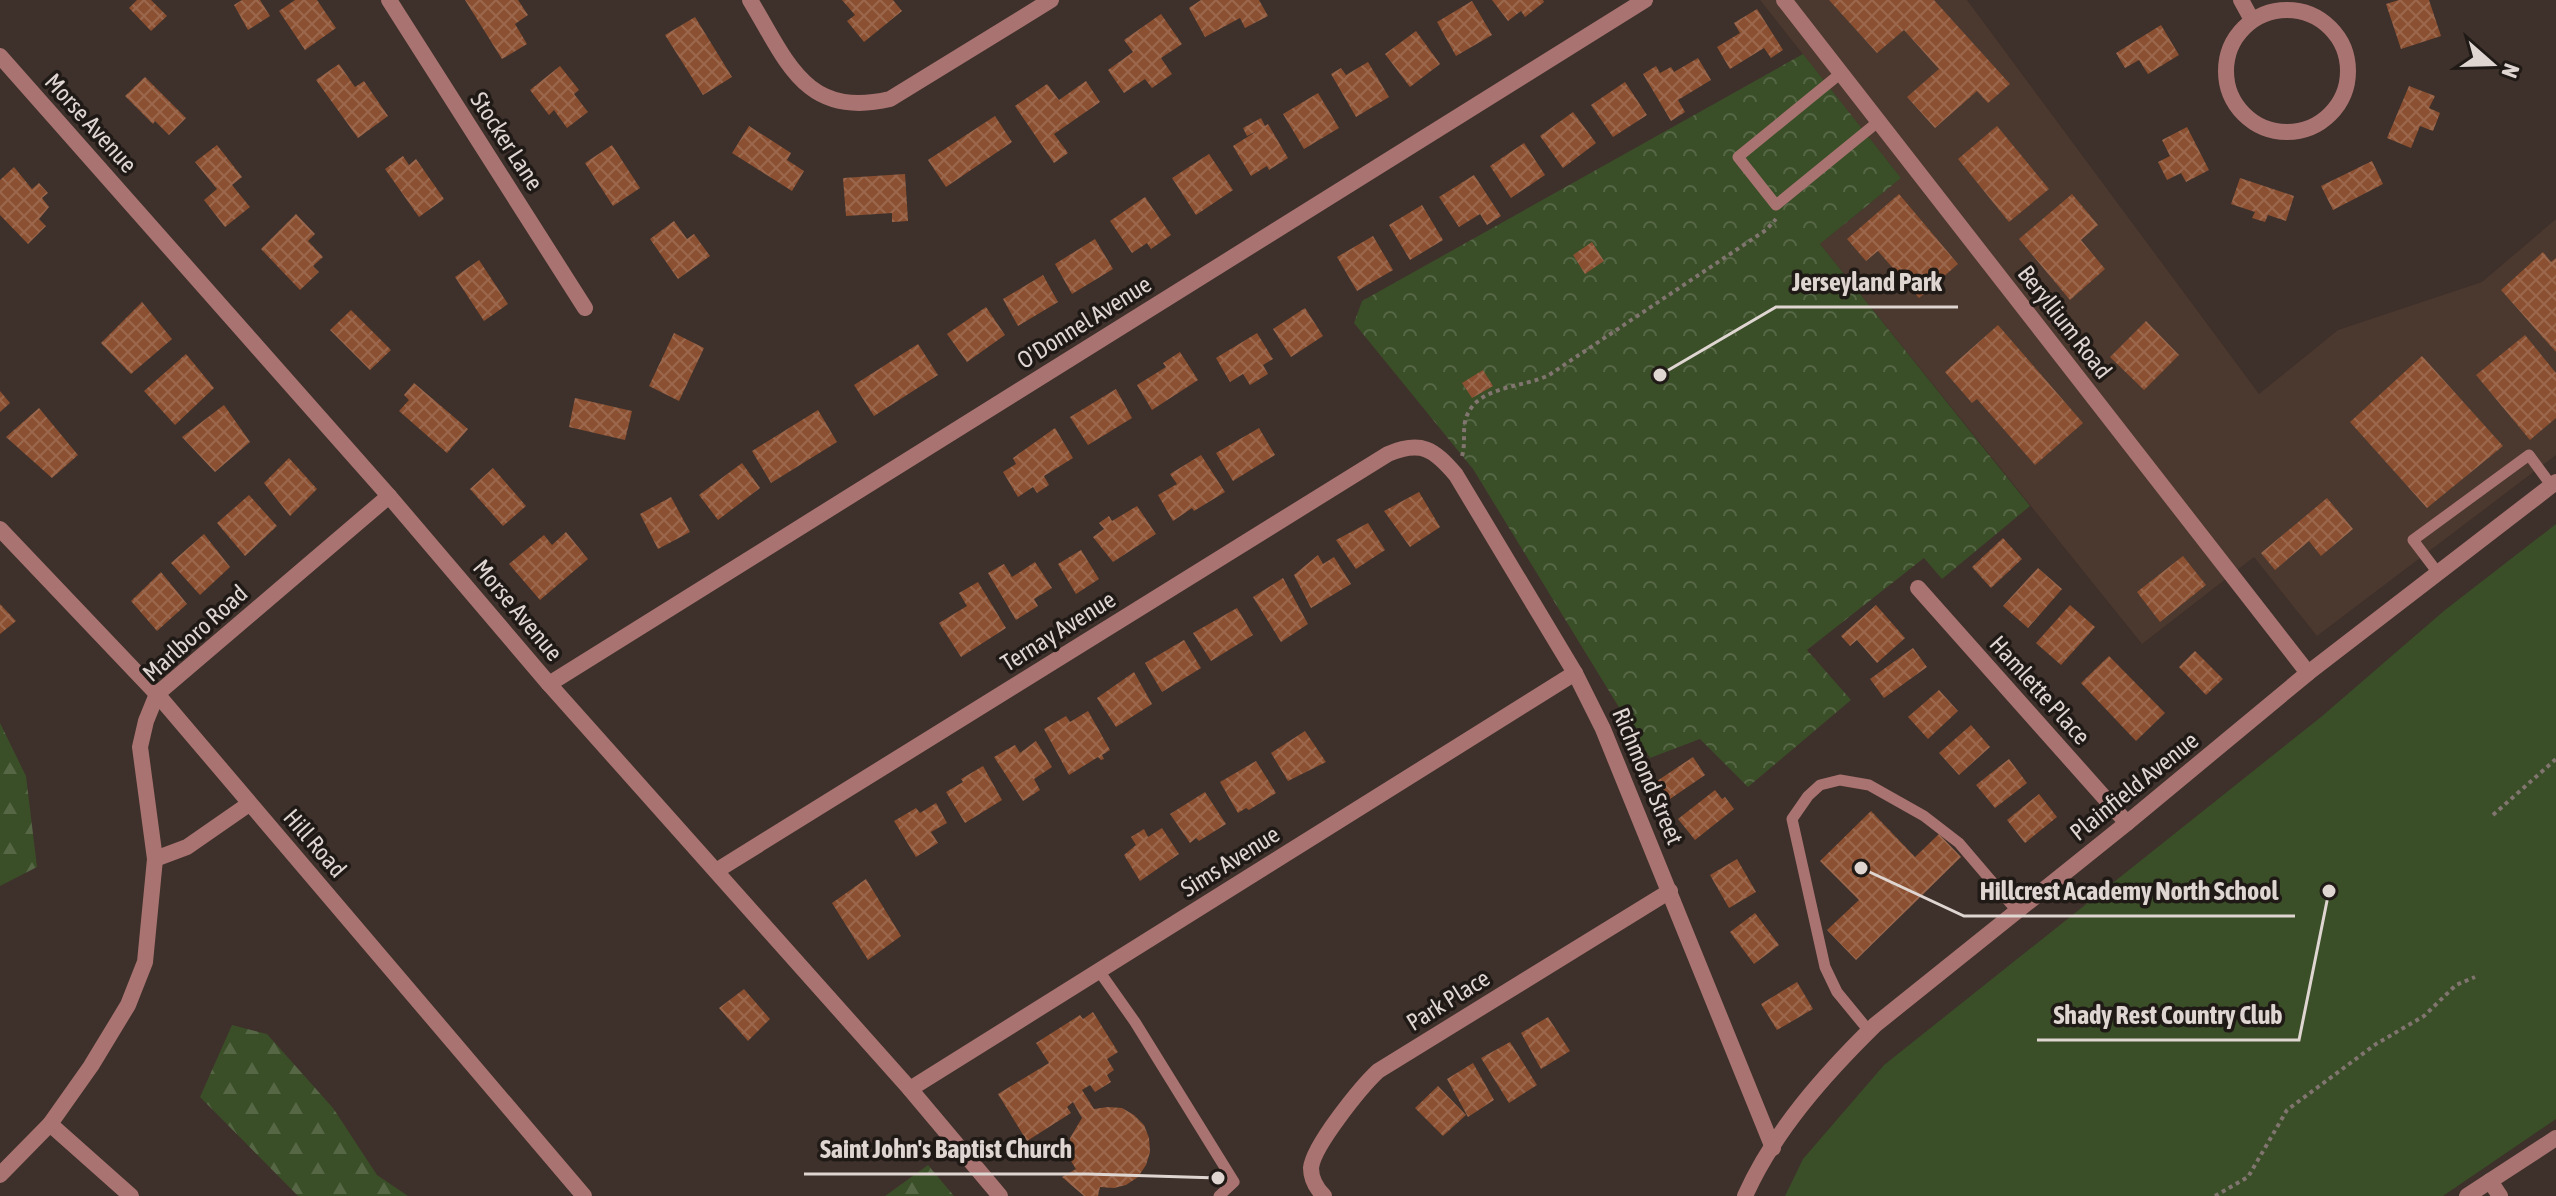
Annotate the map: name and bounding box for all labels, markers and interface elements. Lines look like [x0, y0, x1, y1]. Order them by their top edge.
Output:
north arrow [2452, 24, 2532, 104]
text: N [2496, 60, 2525, 81]
street label: Morse Avenue [40, 68, 142, 178]
street label: Stocker Lane [465, 87, 549, 195]
callout: Jerseyland Park [1776, 257, 1958, 307]
street label: Beryllium Road [2013, 260, 2117, 384]
text: Jerseyland Park [1791, 267, 1943, 297]
street label: O'Donnel Avenue [1012, 270, 1156, 374]
street label: Morse Avenue [468, 554, 568, 666]
street label: Marlboro Road [137, 579, 253, 687]
street label: Ternay Avenue [996, 585, 1120, 677]
street label: Hamlette Place [1984, 630, 2096, 750]
street label: Richmond Street [1607, 704, 1689, 848]
street label: Plainfield Avenue [2065, 726, 2203, 846]
street label: Hill Road [278, 803, 352, 883]
street label: Sims Avenue [1176, 820, 1284, 902]
callout: Hillcrest Academy North School [1964, 866, 2295, 916]
text: Hillcrest Academy North School [1980, 876, 2279, 906]
street label: Park Place [1402, 964, 1494, 1036]
callout: Shady Rest Country Club [2037, 990, 2299, 1040]
text: Shady Rest Country Club [2053, 1000, 2283, 1030]
callout: Saint John's Baptist Church [804, 1124, 1088, 1174]
text: Saint John's Baptist Church [820, 1134, 1072, 1164]

